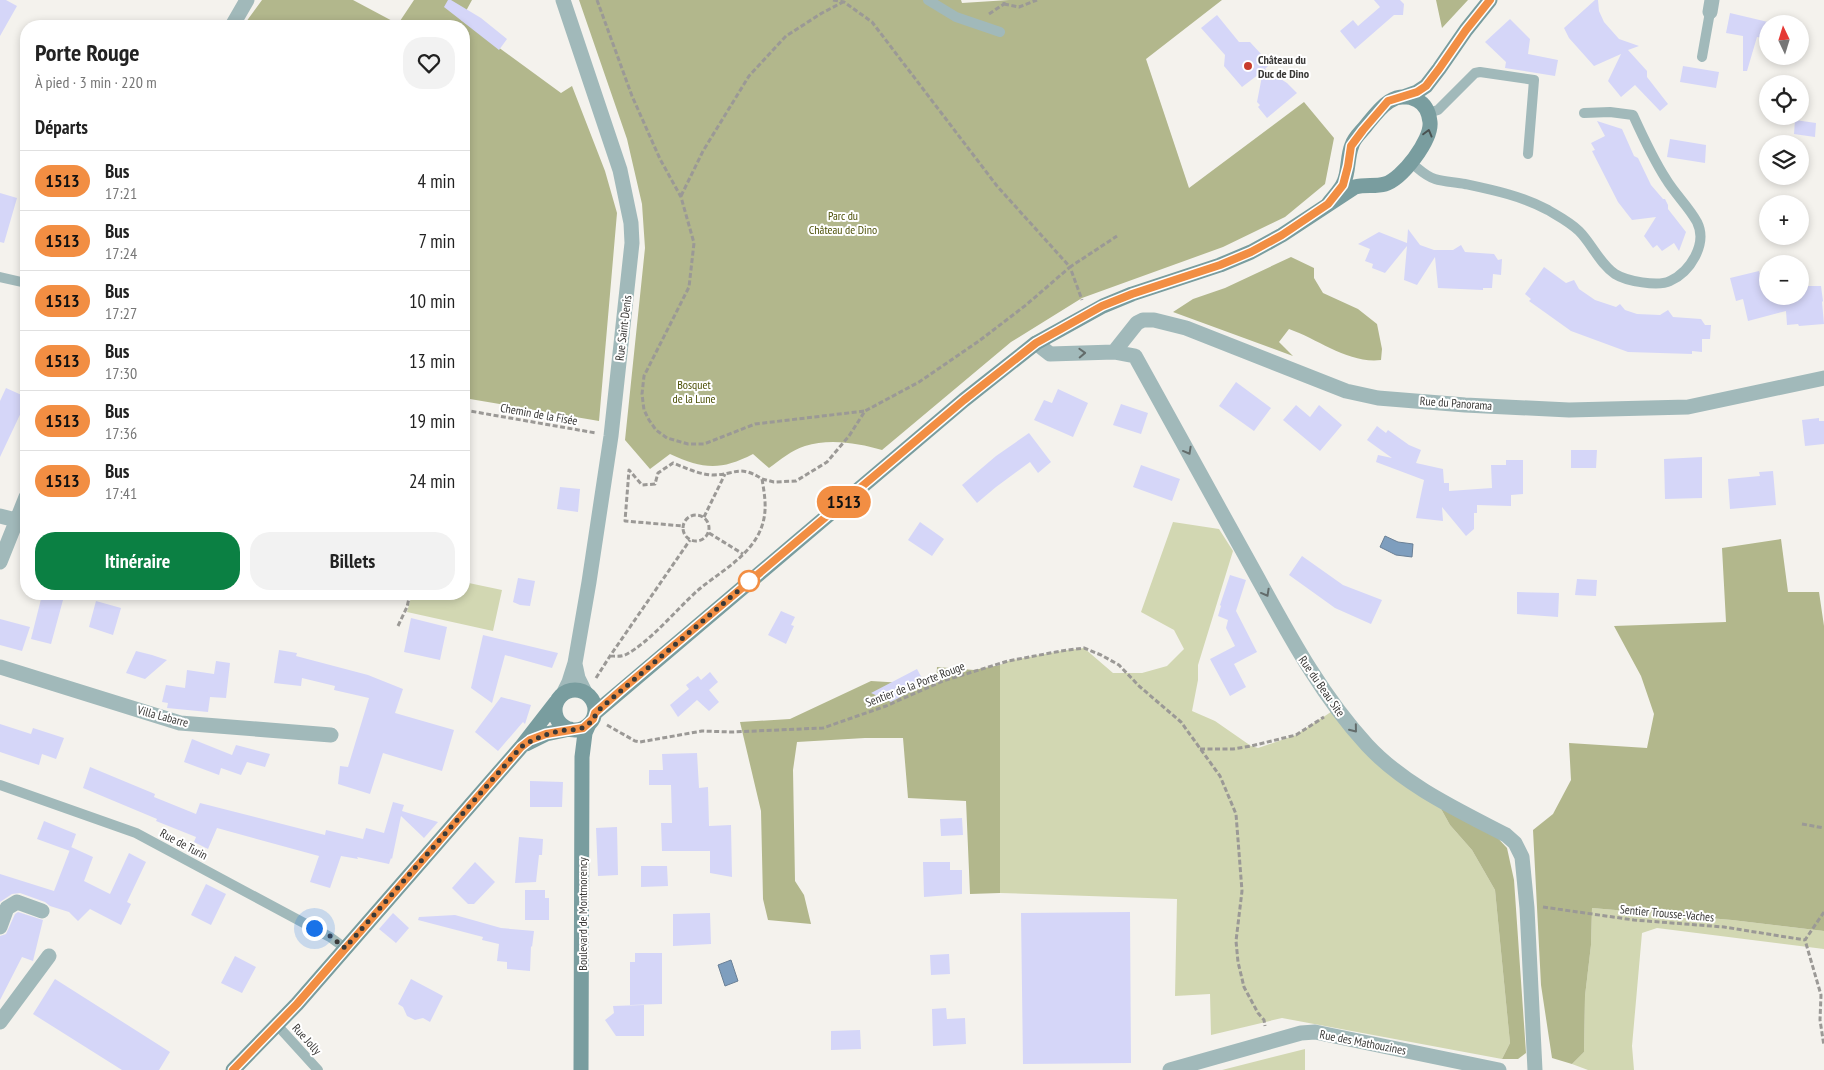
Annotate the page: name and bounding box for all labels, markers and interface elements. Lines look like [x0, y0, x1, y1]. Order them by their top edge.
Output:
north arrow [1759, 15, 1809, 65]
map controls [1759, 15, 1809, 305]
text: Porte Rouge [35, 37, 140, 68]
button: heart [403, 37, 455, 89]
place label: Château du Duc de Dino [1258, 52, 1310, 81]
marker: Château du Duc de Dino [1242, 60, 1254, 72]
text: À pied · 3 min · 220 m [35, 72, 157, 92]
button: locate [1759, 75, 1809, 125]
text: Départs [35, 115, 88, 139]
one-way arrow [1422, 128, 1433, 137]
button: layers [1759, 135, 1809, 185]
text: Bus [105, 159, 129, 183]
text: 1513 [45, 169, 80, 192]
text: 4 min [418, 169, 455, 193]
text: 17:21 [105, 183, 137, 203]
button: + [1759, 195, 1809, 245]
park label: Parc du Château de Dino [809, 208, 877, 237]
text: Bus [105, 219, 129, 243]
text: 1513 [45, 229, 80, 252]
text: 7 min [418, 229, 455, 253]
text: 17:24 [105, 243, 137, 263]
button: − [1759, 255, 1809, 305]
text: Bus [105, 279, 129, 303]
text: 1513 [45, 289, 80, 312]
text: 10 min [409, 289, 455, 313]
street label: Rue Saint-Denis [612, 294, 634, 362]
text: 17:27 [105, 303, 137, 323]
text: Bus [105, 339, 129, 363]
one-way arrow [1078, 347, 1086, 358]
text: 1513 [45, 349, 80, 372]
text: 13 min [409, 349, 455, 373]
text: 17:30 [105, 363, 137, 383]
park label: Bosquet de la Lune [672, 377, 716, 406]
street label: Rue du Panorama [1419, 393, 1493, 413]
text: Bus [105, 399, 129, 423]
street label: Chemin de la Fisée [499, 400, 579, 428]
text: 1513 [45, 409, 80, 432]
text: 19 min [409, 409, 455, 433]
text: 17:36 [105, 423, 137, 443]
one-way arrow [1181, 445, 1191, 454]
text: Bus [105, 459, 129, 483]
text: 1513 [45, 469, 80, 492]
text: 24 min [409, 469, 455, 493]
text: 17:41 [105, 483, 137, 503]
line badge: 1513 [809, 486, 879, 518]
text: 1513 [827, 490, 861, 513]
button: Itinéraire [35, 532, 240, 590]
button: Billets [250, 532, 455, 590]
unlabelled marker [738, 570, 760, 592]
one-way arrow [1260, 588, 1270, 597]
street label: Rue du Beau Site [1296, 653, 1348, 719]
street label: Sentier de la Porte Rouge [863, 658, 967, 710]
street label: Villa Labarre [135, 702, 190, 730]
one-way arrow [1349, 723, 1357, 732]
street label: Rue de Turin [158, 825, 210, 863]
street label: Boulevard de Montmorency [575, 857, 590, 971]
street label: Sentier Trousse-Vaches [1619, 901, 1715, 925]
your location [302, 916, 327, 941]
street label: Rue Jolly [289, 1020, 325, 1058]
street label: Rue des Mathouzines [1318, 1026, 1408, 1058]

